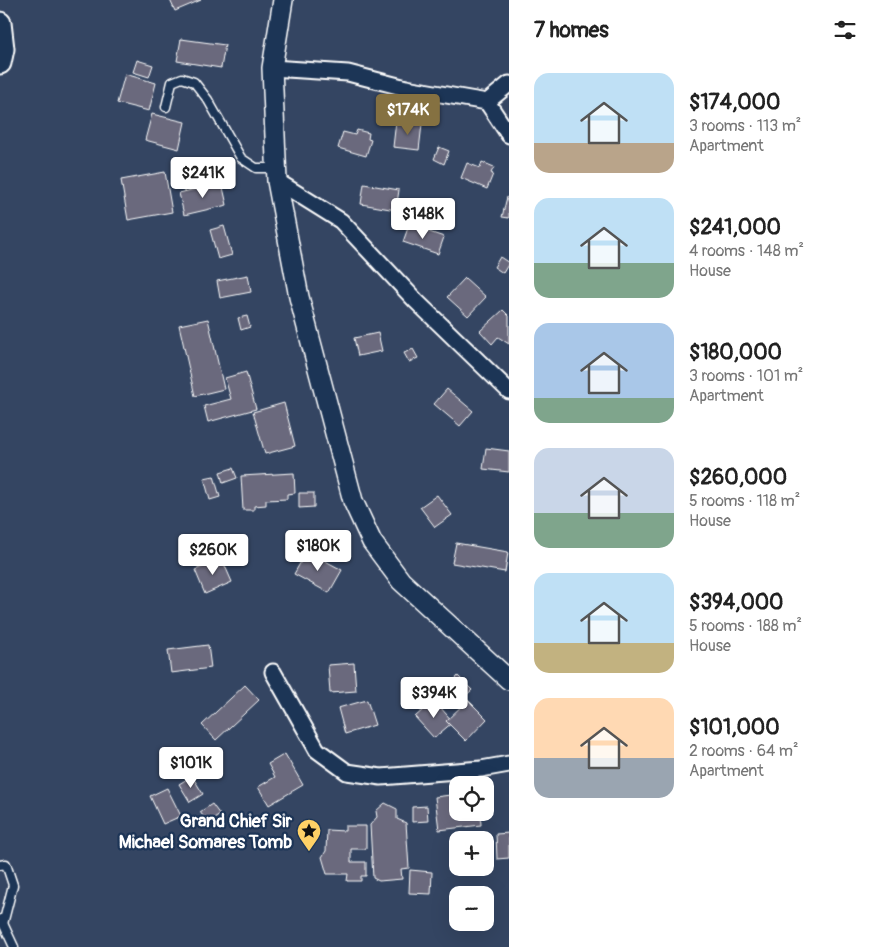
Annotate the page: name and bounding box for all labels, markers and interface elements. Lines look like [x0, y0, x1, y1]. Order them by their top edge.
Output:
icon: filters [831, 16, 859, 44]
text: 7 homes [534, 17, 609, 44]
text: $174,000 [689, 89, 780, 116]
icon: home [574, 93, 634, 153]
pin: $174K [373, 94, 443, 136]
text: $174K [387, 100, 429, 120]
text: 3 rooms · 113 m² [689, 116, 801, 136]
text: Apartment [689, 136, 764, 156]
pin: $241K [168, 156, 238, 199]
text: $241K [182, 163, 224, 183]
pin: $148K [388, 198, 458, 240]
text: $148K [402, 204, 444, 224]
text: $241,000 [689, 214, 781, 241]
icon: home [574, 218, 634, 278]
text: 4 rooms · 148 m² [689, 241, 804, 261]
text: House [689, 261, 731, 281]
text: $180,000 [689, 339, 782, 366]
icon: home [574, 343, 634, 403]
text: 3 rooms · 101 m² [689, 366, 803, 386]
text: Apartment [689, 386, 764, 406]
text: $260,000 [689, 464, 787, 491]
icon: home [574, 468, 634, 528]
text: 5 rooms · 118 m² [689, 491, 800, 511]
text: House [689, 511, 731, 531]
pin: $180K [283, 530, 353, 572]
pin: $260K [178, 534, 248, 576]
text: $180K [296, 536, 340, 556]
text: $260K [189, 540, 237, 560]
text: $394,000 [689, 589, 783, 616]
icon: home [574, 593, 634, 653]
text: 5 rooms · 188 m² [689, 616, 802, 636]
text: House [689, 636, 731, 656]
pin: $394K [399, 676, 469, 719]
text: $394K [412, 683, 456, 703]
text: $101,000 [689, 714, 780, 741]
icon: home [574, 718, 634, 778]
text: 2 rooms · 64 m² [689, 741, 799, 761]
pin: $101K [156, 746, 226, 789]
text: $101K [170, 753, 212, 773]
text: Apartment [689, 761, 764, 781]
map controls [449, 776, 494, 931]
button: locate [449, 776, 494, 821]
place label: Grand Chief Sir Michael Somares Tomb [119, 810, 293, 854]
place icon: Grand Chief Sir Michael Somares Tomb [296, 818, 322, 852]
button: + [449, 831, 494, 876]
button: − [449, 886, 494, 931]

